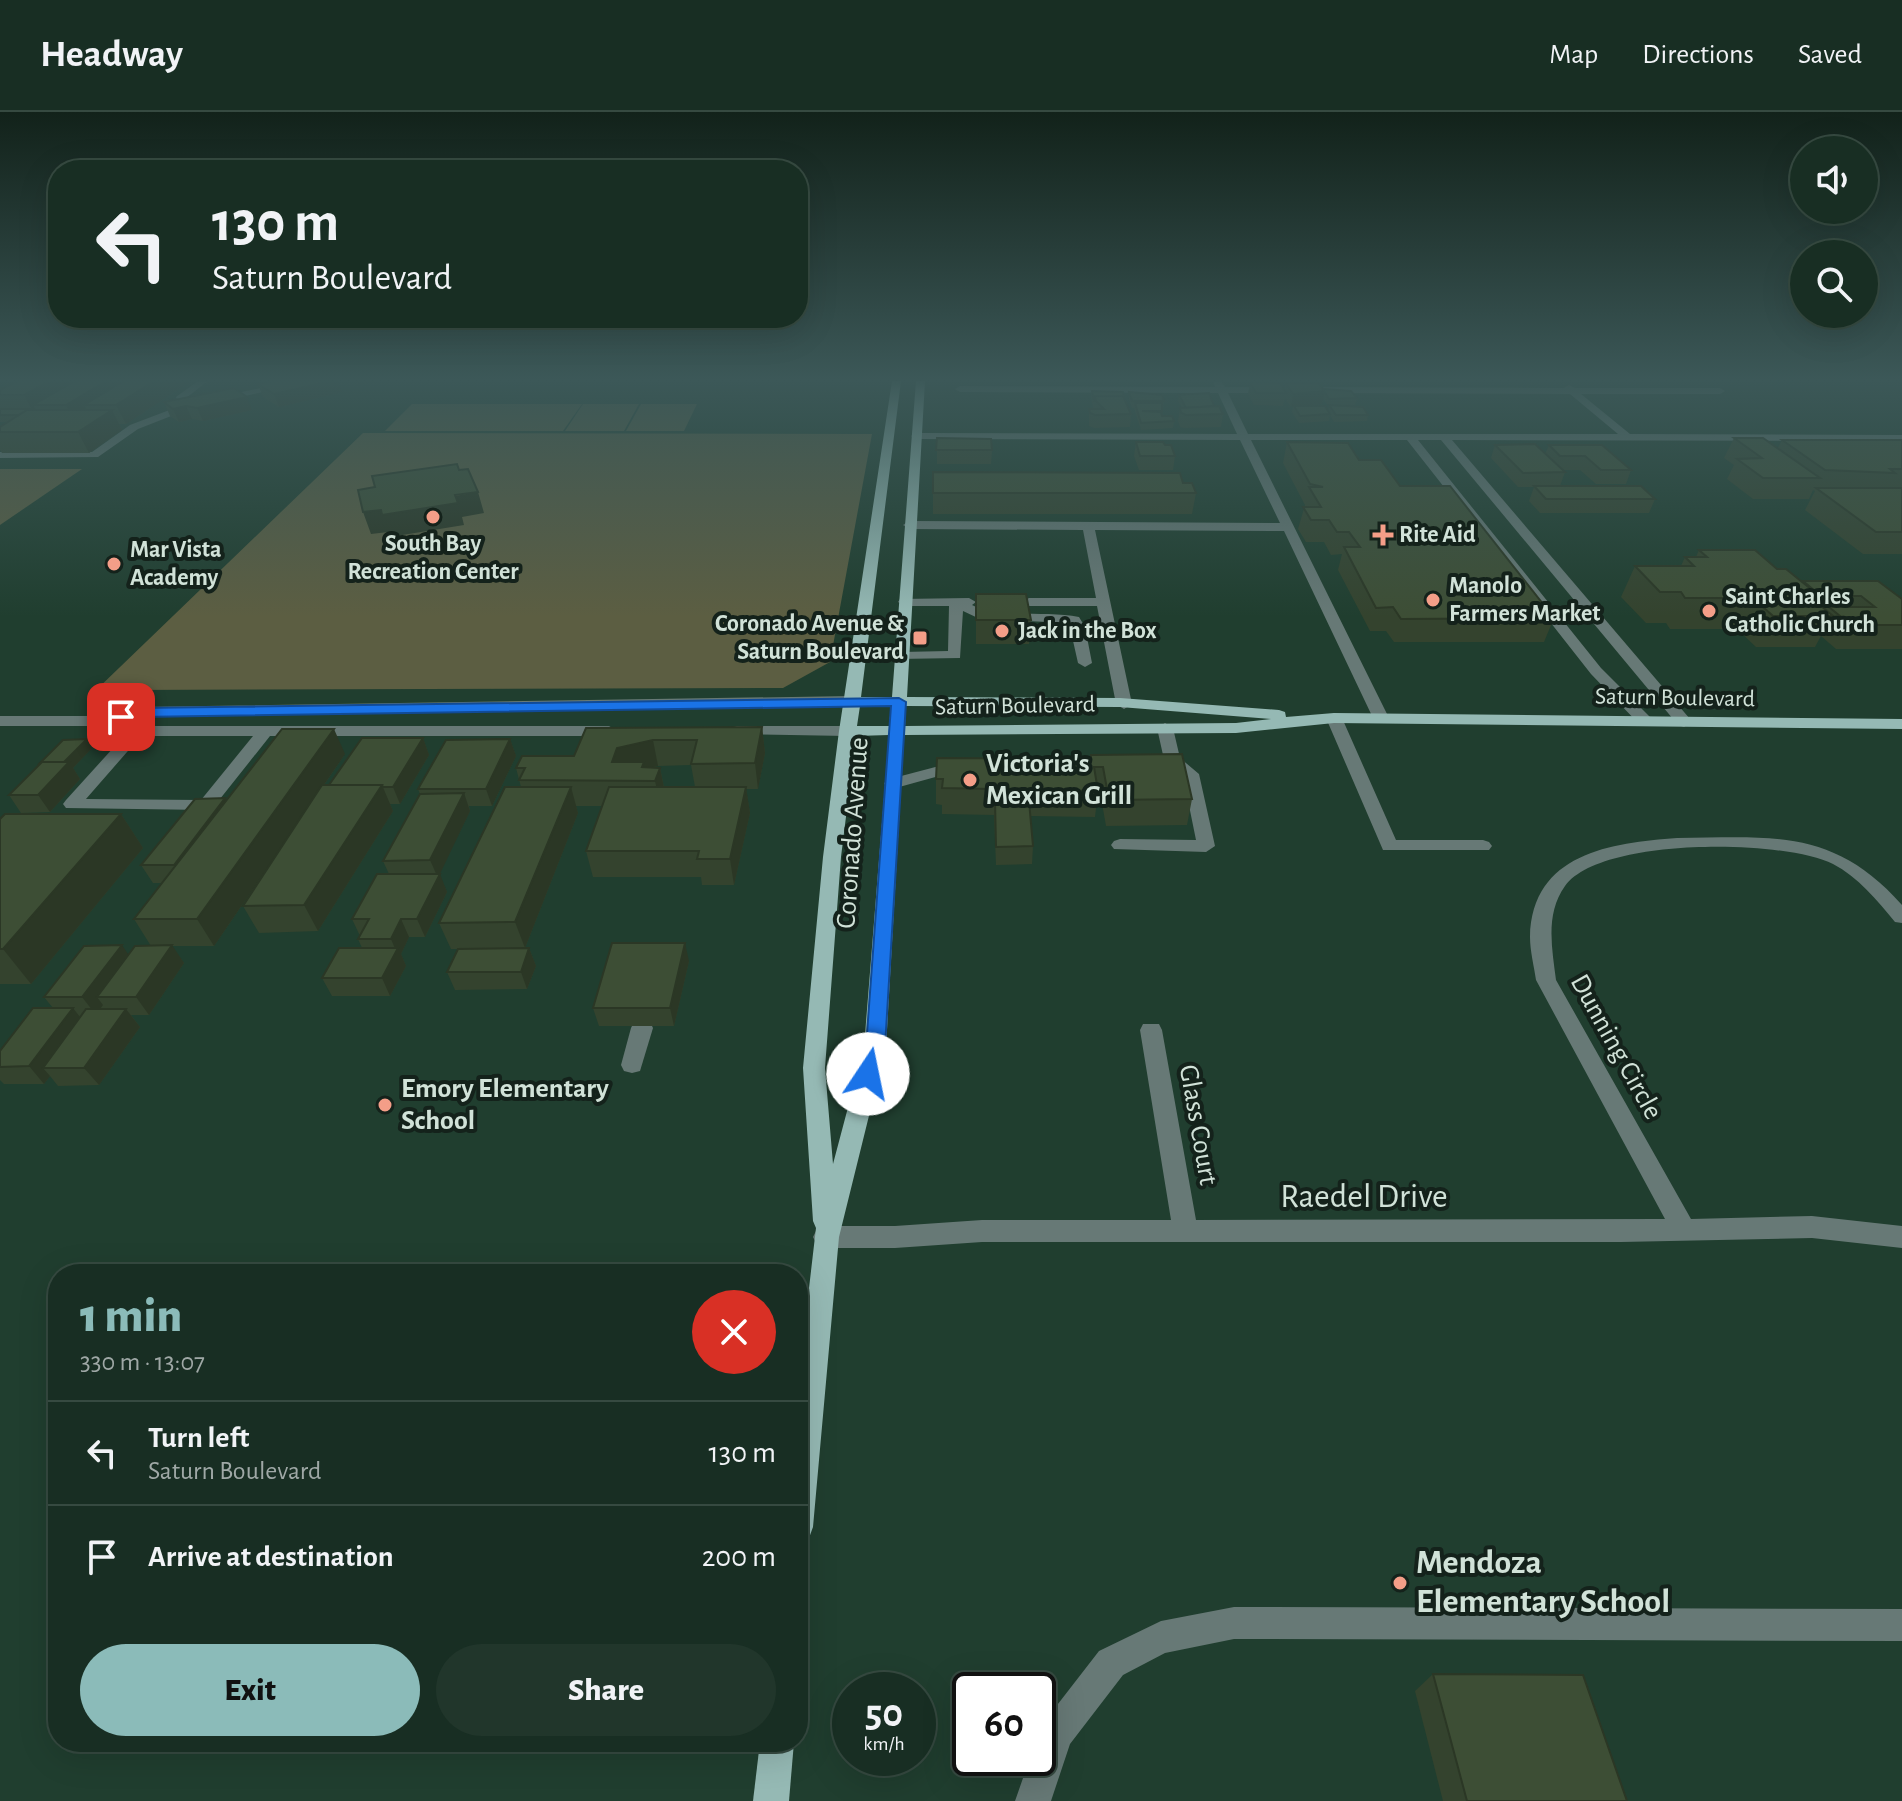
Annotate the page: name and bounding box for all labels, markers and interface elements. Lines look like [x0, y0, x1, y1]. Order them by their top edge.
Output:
text: Headway [40, 36, 183, 74]
text: Map [1549, 41, 1598, 69]
text: Directions [1642, 41, 1754, 69]
text: Saved [1798, 41, 1862, 69]
map controls [1790, 136, 1878, 328]
button: sound [1790, 136, 1878, 224]
icon: left [80, 192, 184, 296]
text: 130 m [212, 195, 339, 251]
button: search [1790, 240, 1878, 328]
text: Saturn Boulevard [212, 260, 452, 296]
marker: South Bay Recreation Center [424, 508, 442, 526]
place label: Rite Aid [1399, 523, 1476, 547]
marker: Rite Aid [1374, 526, 1392, 544]
place label: South Bay Recreation Center [347, 532, 519, 584]
place label: Mar Vista Academy [130, 538, 222, 590]
marker: Mar Vista Academy [105, 555, 123, 573]
place label: Manolo Farmers Market [1449, 574, 1600, 626]
place label: Saint Charles Catholic Church [1725, 585, 1875, 637]
marker: Manolo Farmers Market [1424, 591, 1442, 609]
marker: Saint Charles Catholic Church [1700, 602, 1718, 620]
place label: Coronado Avenue & Saturn Boulevard [715, 612, 904, 664]
place label: Jack in the Box [1018, 619, 1157, 643]
marker: Jack in the Box [993, 622, 1011, 640]
marker: Coronado Avenue & Saturn Boulevard [911, 629, 929, 647]
pin [87, 683, 155, 751]
street label: Saturn Boulevard [1595, 685, 1755, 711]
street label: Saturn Boulevard [935, 693, 1095, 719]
icon: arrive [99, 695, 143, 739]
street label: Coronado Avenue [832, 736, 874, 930]
place label: Victoria's Mexican Grill [986, 750, 1132, 810]
marker: Victoria's Mexican Grill [961, 771, 979, 789]
street label: Dunning Circle [1565, 970, 1667, 1124]
position arrow [826, 1032, 910, 1116]
street label: Glass Court [1174, 1063, 1222, 1187]
place label: Emory Elementary School [401, 1075, 609, 1135]
marker: Emory Elementary School [376, 1096, 394, 1114]
street label: Raedel Drive [1280, 1180, 1448, 1214]
button: close [692, 1290, 776, 1374]
text: 1 min [80, 1293, 182, 1341]
text: 330 m · 13:07 [80, 1349, 205, 1375]
text: Turn left [148, 1423, 249, 1453]
icon: left [80, 1431, 124, 1475]
text: 130 m [709, 1438, 776, 1468]
text: Saturn Boulevard [148, 1458, 321, 1484]
icon: arrive [80, 1535, 124, 1579]
text: Arrive at destination [148, 1542, 394, 1572]
text: 200 m [702, 1542, 776, 1572]
place label: Mendoza Elementary School [1416, 1546, 1670, 1619]
marker: Mendoza Elementary School [1391, 1574, 1409, 1592]
button: Exit [80, 1644, 420, 1736]
button: Share [436, 1644, 776, 1736]
speed limit sign: 60 [952, 1672, 1056, 1776]
text: 50 [865, 1694, 903, 1734]
text: km/h [863, 1734, 905, 1754]

